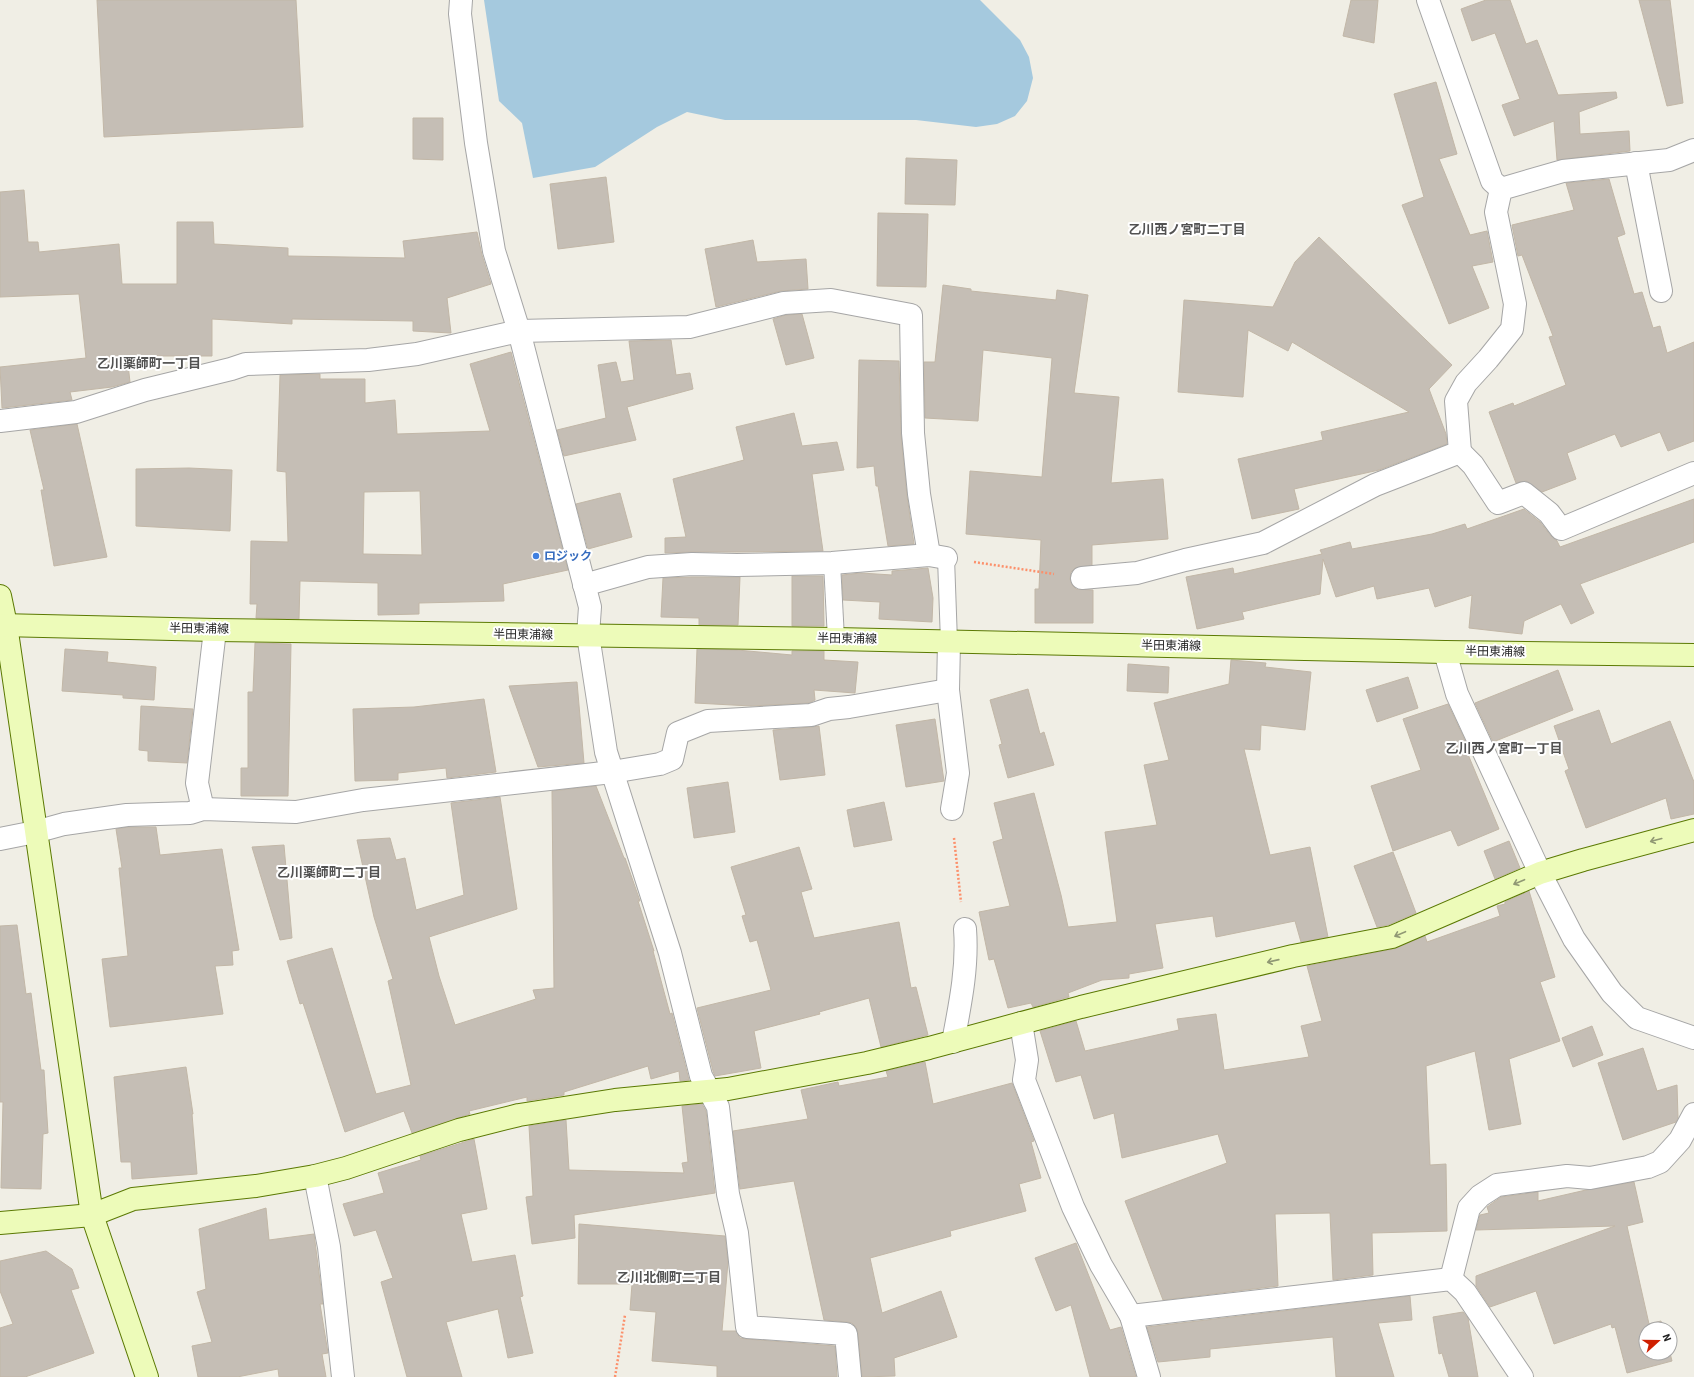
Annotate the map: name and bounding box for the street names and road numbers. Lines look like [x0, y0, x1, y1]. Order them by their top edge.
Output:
street label: 半田東浦線 [169, 620, 229, 638]
street label: 半田東浦線 [493, 626, 553, 644]
street label: 半田東浦線 [817, 630, 877, 648]
street label: 半田東浦線 [1141, 637, 1201, 655]
street label: 半田東浦線 [1465, 643, 1525, 661]

